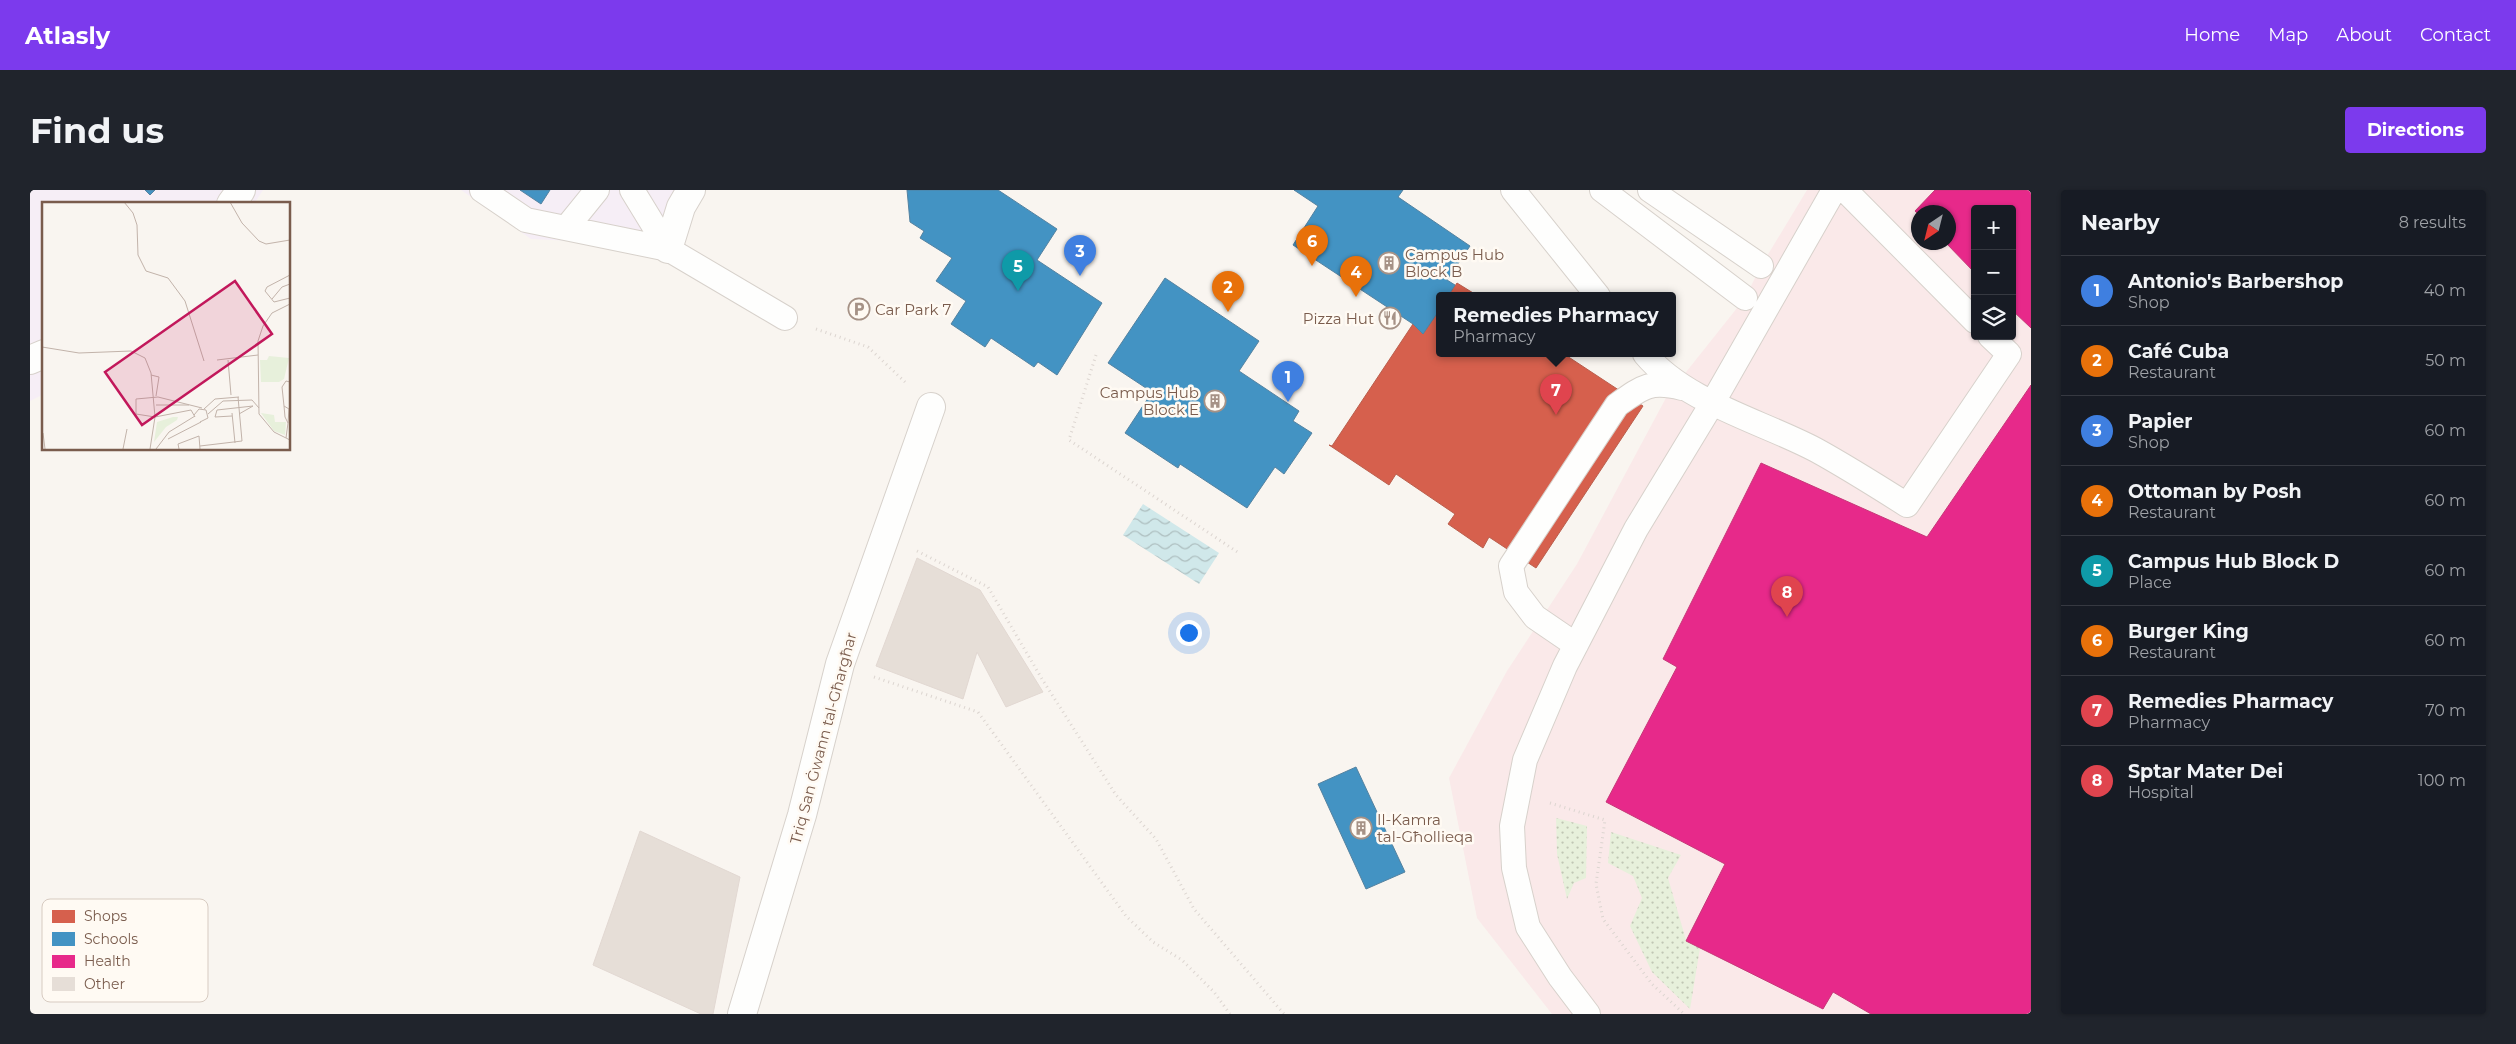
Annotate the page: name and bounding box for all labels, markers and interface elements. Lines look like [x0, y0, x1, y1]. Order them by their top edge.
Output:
text: Atlasly [25, 21, 110, 50]
text: Home [2184, 24, 2240, 46]
text: Map [2268, 24, 2308, 46]
text: About [2336, 24, 2392, 46]
text: Contact [2420, 24, 2491, 46]
button: Directions [2345, 107, 2486, 153]
text: Find us [30, 109, 164, 152]
inset map [42, 202, 290, 450]
north arrow [1911, 205, 1956, 250]
map controls [1971, 205, 2016, 340]
button: + [1971, 205, 2016, 250]
text: Nearby [2081, 210, 2160, 235]
text: 8 results [2399, 213, 2466, 232]
pin: 6 [1296, 225, 1328, 266]
pin: 3 [1064, 235, 1096, 276]
place label: Campus Hub Block B [1405, 245, 1504, 281]
pin: 5 [1002, 250, 1034, 291]
button: − [1971, 250, 2016, 295]
building icon: Campus Hub Block B [1377, 251, 1401, 275]
pin: 4 [1340, 256, 1372, 297]
text: Antonio's Barbershop [2128, 270, 2343, 293]
pin: 2 [1212, 271, 1244, 312]
text: 1 [2094, 281, 2100, 300]
text: 40 m [2424, 281, 2466, 300]
popup [1436, 292, 1676, 357]
text: Shop [2128, 293, 2170, 312]
button: layers [1971, 295, 2016, 340]
parking icon: Car Park 7 [847, 297, 871, 321]
place label: Car Park 7 [875, 300, 952, 319]
text: Remedies Pharmacy [1453, 304, 1659, 327]
restaurant icon: Pizza Hut [1378, 306, 1402, 330]
place label: Pizza Hut [1303, 309, 1374, 328]
text: Pharmacy [1453, 327, 1535, 346]
text: Café Cuba [2128, 340, 2229, 363]
text: 2 [2092, 351, 2102, 370]
text: 50 m [2425, 351, 2466, 370]
pin: 1 [1272, 361, 1304, 402]
text: Restaurant [2128, 363, 2216, 382]
pin: 7 [1540, 374, 1572, 415]
place label: Campus Hub Block E [1100, 383, 1199, 419]
building icon: Campus Hub Block E [1203, 389, 1227, 413]
text: Papier [2128, 410, 2192, 433]
text: 3 [2092, 421, 2102, 440]
text: 60 m [2424, 421, 2466, 440]
text: Shop [2128, 433, 2170, 452]
text: Ottoman by Posh [2128, 480, 2302, 503]
text: 4 [2091, 491, 2103, 510]
text: 60 m [2424, 491, 2466, 510]
text: Restaurant [2128, 503, 2216, 522]
text: Campus Hub Block D [2128, 550, 2339, 573]
text: 5 [2092, 561, 2102, 580]
text: 60 m [2424, 561, 2466, 580]
text: Place [2128, 573, 2172, 592]
pin: 8 [1771, 576, 1803, 617]
your location [1176, 620, 1202, 646]
text: Burger King [2128, 620, 2249, 643]
street label: Triq San Ġwann tal-Għargħar [786, 630, 860, 846]
text: 6 [2092, 631, 2102, 650]
text: 60 m [2424, 631, 2466, 650]
text: Restaurant [2128, 643, 2216, 662]
text: Remedies Pharmacy [2128, 690, 2333, 713]
text: 7 [2092, 701, 2102, 720]
text: 70 m [2425, 701, 2466, 720]
text: Pharmacy [2128, 713, 2210, 732]
text: Sptar Mater Dei [2128, 760, 2283, 783]
text: 8 [2092, 771, 2102, 790]
text: 100 m [2418, 771, 2466, 790]
text: Hospital [2128, 783, 2194, 802]
place label: Il-Kamra tal-Għollieqa [1377, 810, 1473, 846]
building icon: Il-Kamra tal-Għollieqa [1349, 816, 1373, 840]
legend [42, 899, 208, 1002]
text: Shops [84, 907, 127, 925]
text: Schools [84, 930, 138, 948]
text: Health [84, 952, 131, 970]
text: Other [84, 975, 125, 993]

